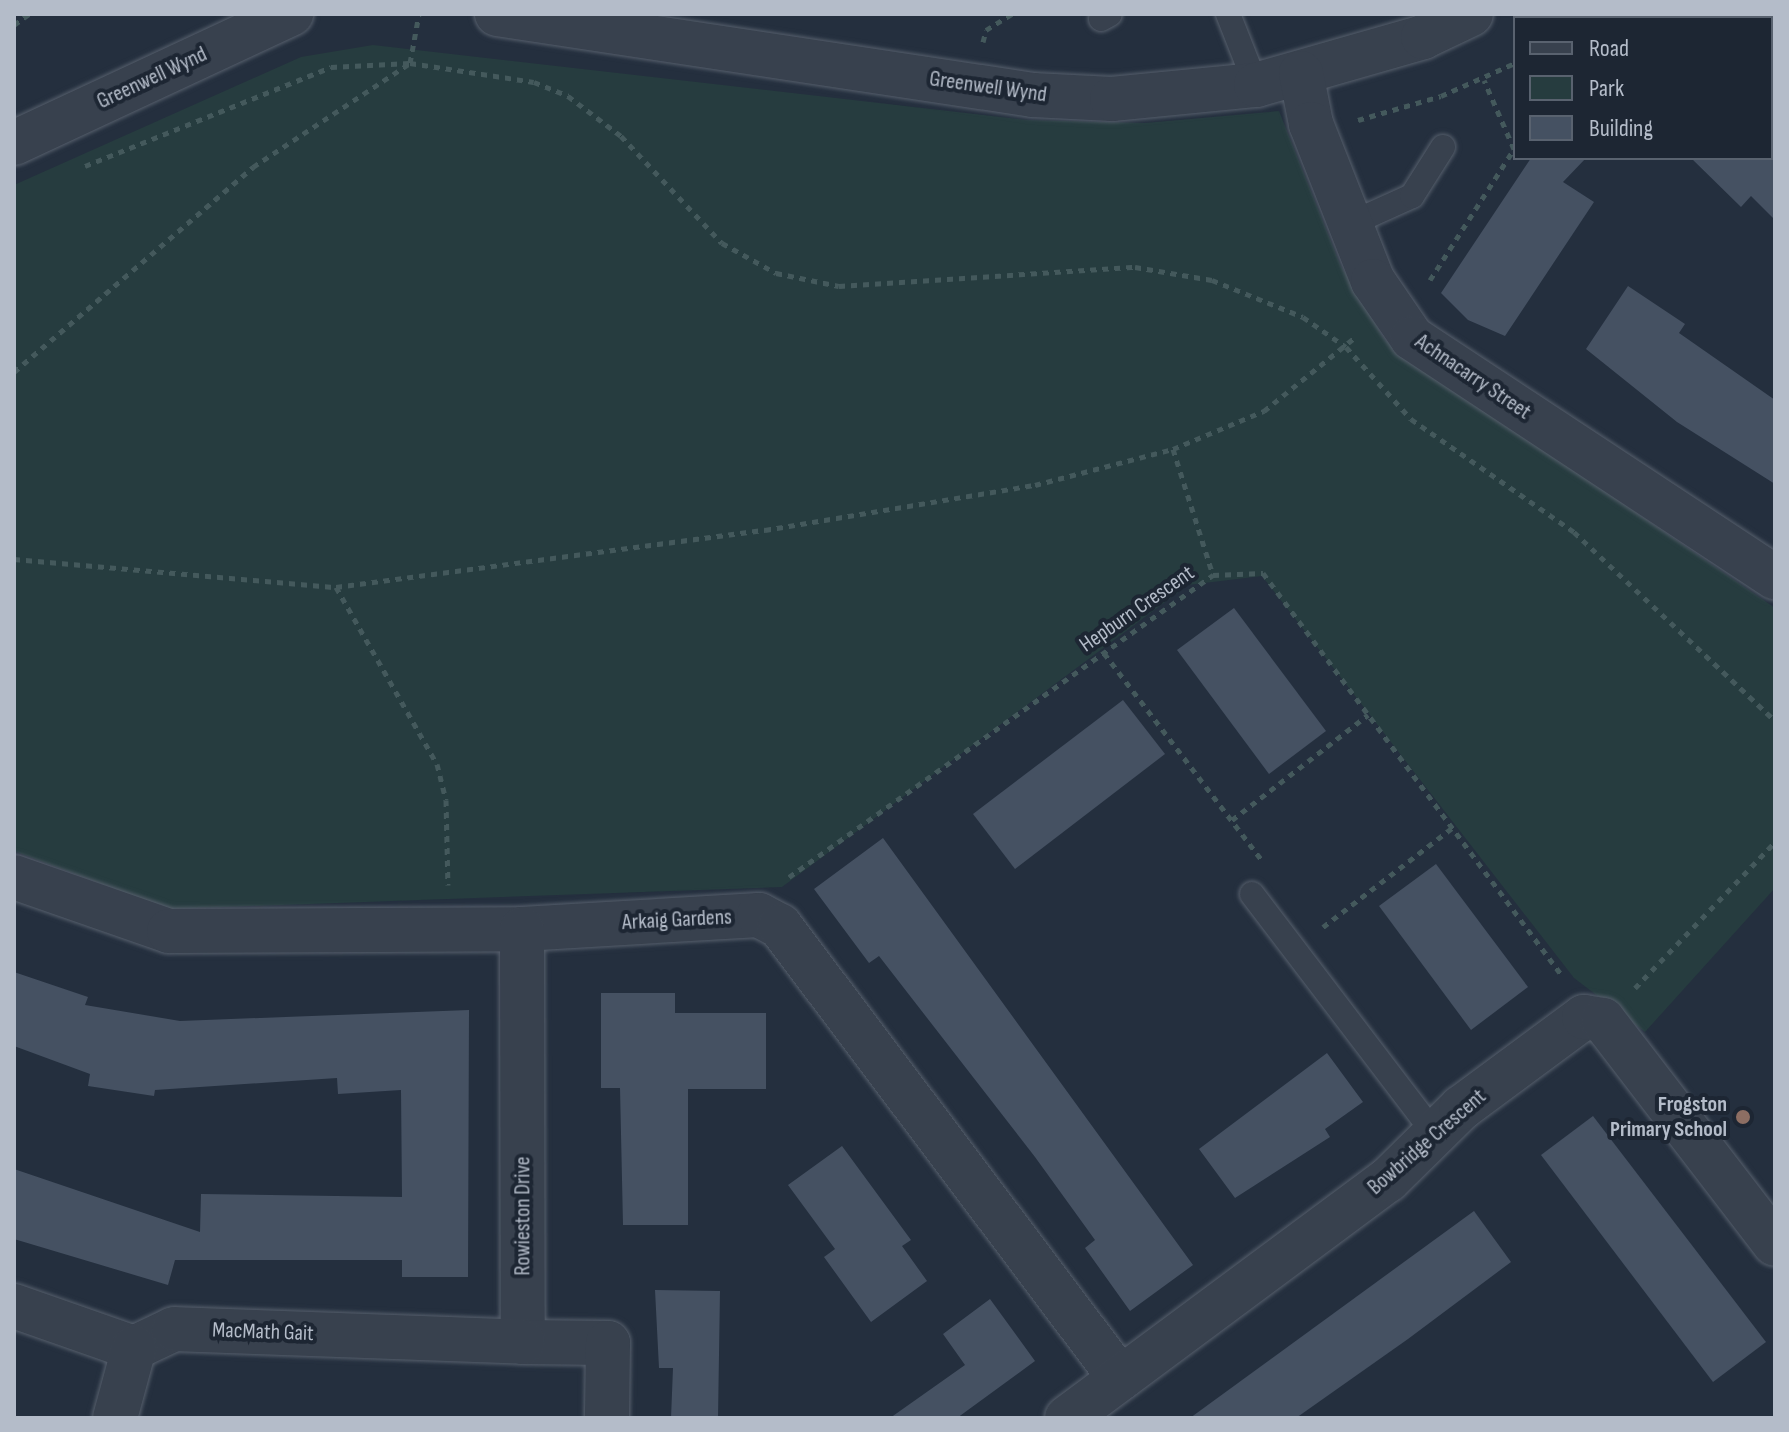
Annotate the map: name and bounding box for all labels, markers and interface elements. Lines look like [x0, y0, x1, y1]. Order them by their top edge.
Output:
legend [1513, 16, 1773, 160]
text: Road [1589, 34, 1629, 63]
street label: Greenwell Wynd [93, 41, 211, 115]
street label: Greenwell Wynd [928, 66, 1048, 108]
text: Park [1589, 74, 1624, 103]
text: Building [1589, 114, 1653, 143]
street label: Achnacarry Street [1410, 329, 1536, 425]
street label: Hepburn Crescent [1075, 560, 1199, 658]
street label: Arkaig Gardens [621, 904, 733, 936]
street label: Bowbridge Crescent [1362, 1083, 1492, 1201]
place label: Frogston Primary School [1610, 1091, 1727, 1142]
marker: Frogston Primary School [1734, 1108, 1752, 1126]
street label: Rowieston Drive [510, 1156, 536, 1276]
street label: MacMath Gait [212, 1317, 314, 1347]

